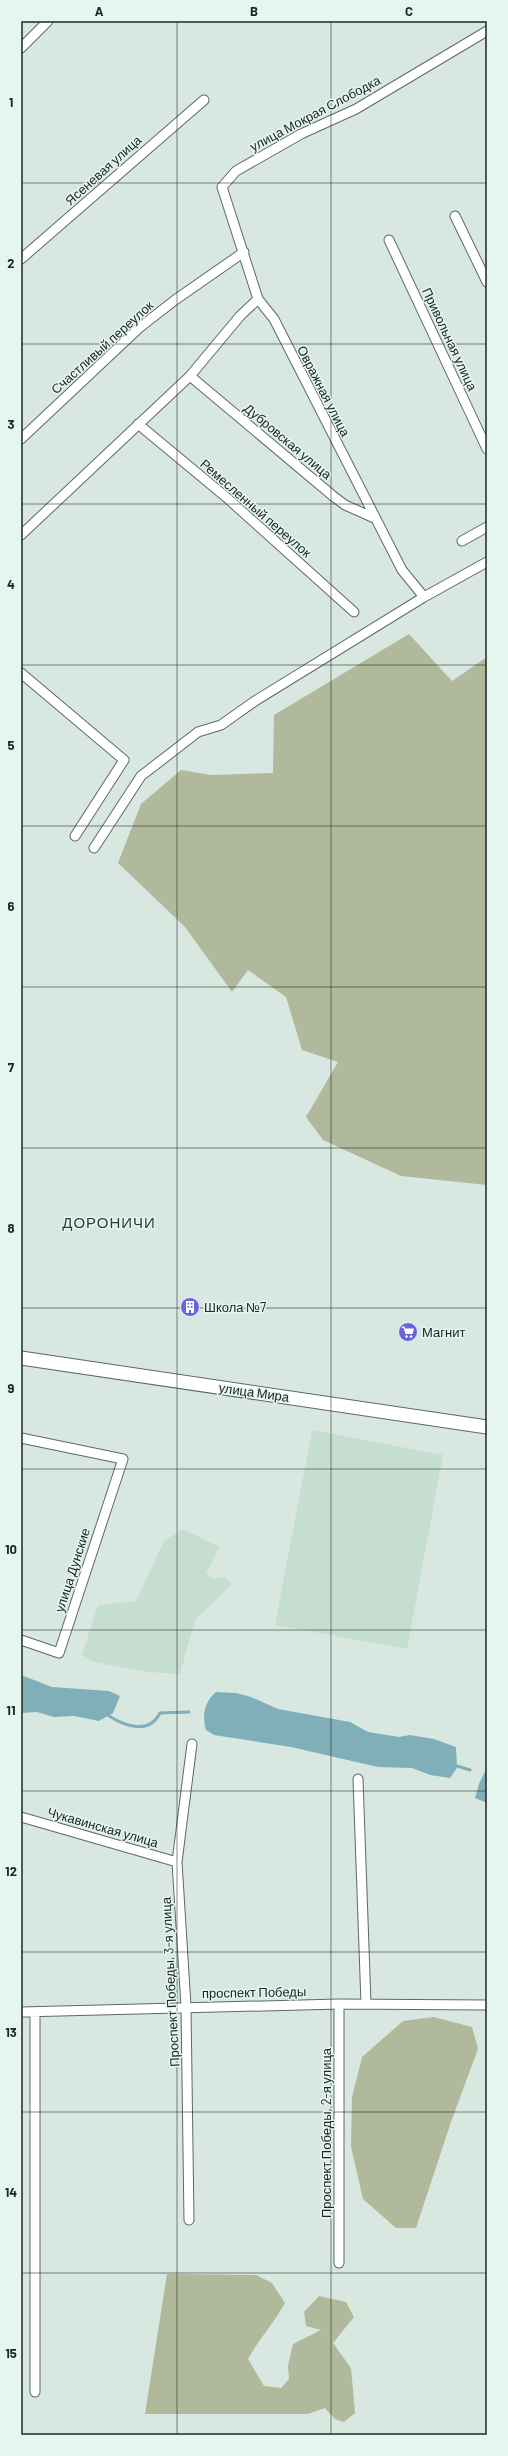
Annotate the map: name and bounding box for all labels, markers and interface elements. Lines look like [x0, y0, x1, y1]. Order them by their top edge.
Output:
text: A [95, 3, 104, 19]
text: B [250, 3, 258, 19]
text: C [405, 3, 413, 19]
street label: улица Мокрая Слободка [247, 71, 384, 154]
text: 1 [9, 94, 13, 110]
street label: Ясеневая улица [62, 131, 145, 208]
text: 2 [7, 255, 15, 271]
street label: Привольная улица [419, 285, 481, 394]
street label: Счастливый переулок [48, 297, 157, 397]
street label: Овражная улица [294, 343, 354, 440]
street label: Дубровская улица [241, 400, 336, 483]
text: 3 [7, 416, 15, 432]
street label: Ремесленный переулок [197, 455, 315, 561]
text: 4 [7, 576, 15, 592]
text: 5 [7, 737, 15, 753]
text: 6 [8, 898, 15, 914]
text: 7 [8, 1059, 15, 1075]
district label: ДОРОНИЧИ [62, 1213, 156, 1231]
text: 8 [7, 1220, 15, 1236]
building icon: Школа №7 [179, 1296, 201, 1318]
place label: Школа №7 [204, 1299, 266, 1315]
supermarket icon: Магнит [397, 1321, 419, 1343]
place label: Магнит [422, 1324, 465, 1340]
street label: улица Мира [218, 1379, 291, 1405]
text: 9 [8, 1380, 15, 1396]
street label: улица Дунские [51, 1526, 93, 1614]
text: 10 [5, 1541, 17, 1557]
text: 11 [6, 1702, 16, 1718]
street label: Чукавинская улица [46, 1803, 161, 1851]
text: 12 [5, 1863, 17, 1879]
street label: Проспект Победы, 3-я улица [158, 1896, 182, 2067]
street label: проспект Победы [202, 1983, 306, 2001]
text: 13 [5, 2024, 17, 2040]
street label: Проспект Победы, 2-я улица [318, 2047, 334, 2218]
text: 14 [5, 2184, 17, 2200]
text: 15 [5, 2345, 17, 2361]

